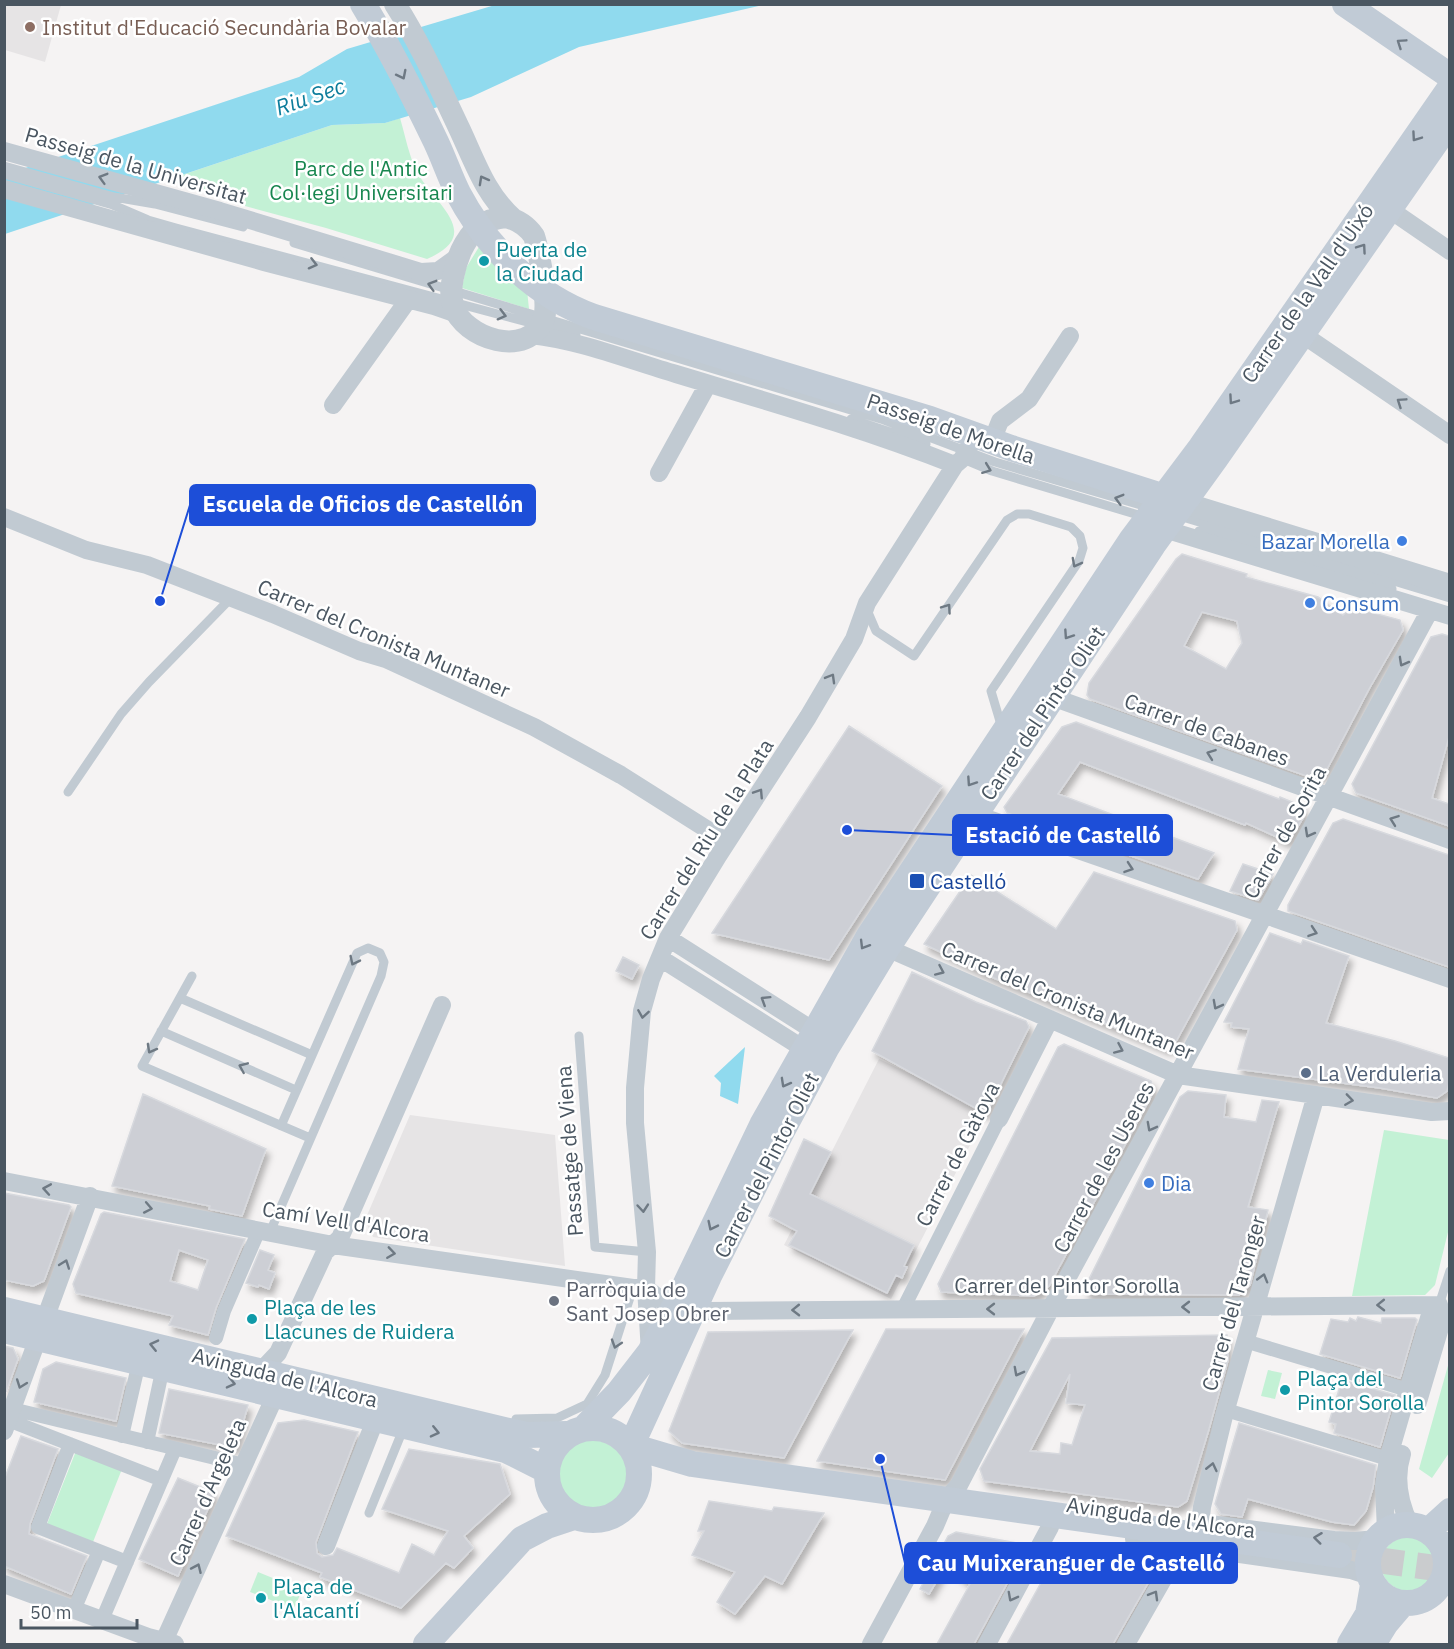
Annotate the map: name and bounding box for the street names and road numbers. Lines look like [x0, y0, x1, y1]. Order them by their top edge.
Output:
street label: Passeig de la Universitat [22, 120, 250, 210]
street label: Carrer de la Vall d'Uixó [1234, 198, 1380, 388]
street label: Passeig de Morella [863, 386, 1039, 470]
street label: Carrer del Cronista Muntaner [253, 572, 515, 704]
street label: Carrer del Pintor Oliet [973, 620, 1111, 806]
street label: Carrer de Cabanes [1121, 686, 1293, 772]
street label: Carrer del Riu de la Plata [633, 733, 779, 945]
street label: Carrer de Sorita [1236, 761, 1332, 903]
street label: Carrer del Cronista Muntaner [937, 934, 1199, 1066]
street label: Passatge de Viena [549, 1065, 589, 1237]
street label: Carrer del Pintor Oliet [707, 1068, 825, 1262]
street label: Carrer de les Useres [1046, 1076, 1160, 1258]
street label: Carrer de Gàtova [909, 1077, 1005, 1231]
street label: Camí Vell d'Alcora [260, 1194, 432, 1248]
street label: Carrer del Taronger [1195, 1212, 1272, 1394]
street label: Carrer del Pintor Sorolla [954, 1271, 1180, 1299]
street label: Avinguda de l'Alcora [189, 1340, 381, 1414]
street label: Carrer d'Argeleta [162, 1414, 252, 1570]
street label: Avinguda de l'Alcora [1065, 1490, 1257, 1544]

